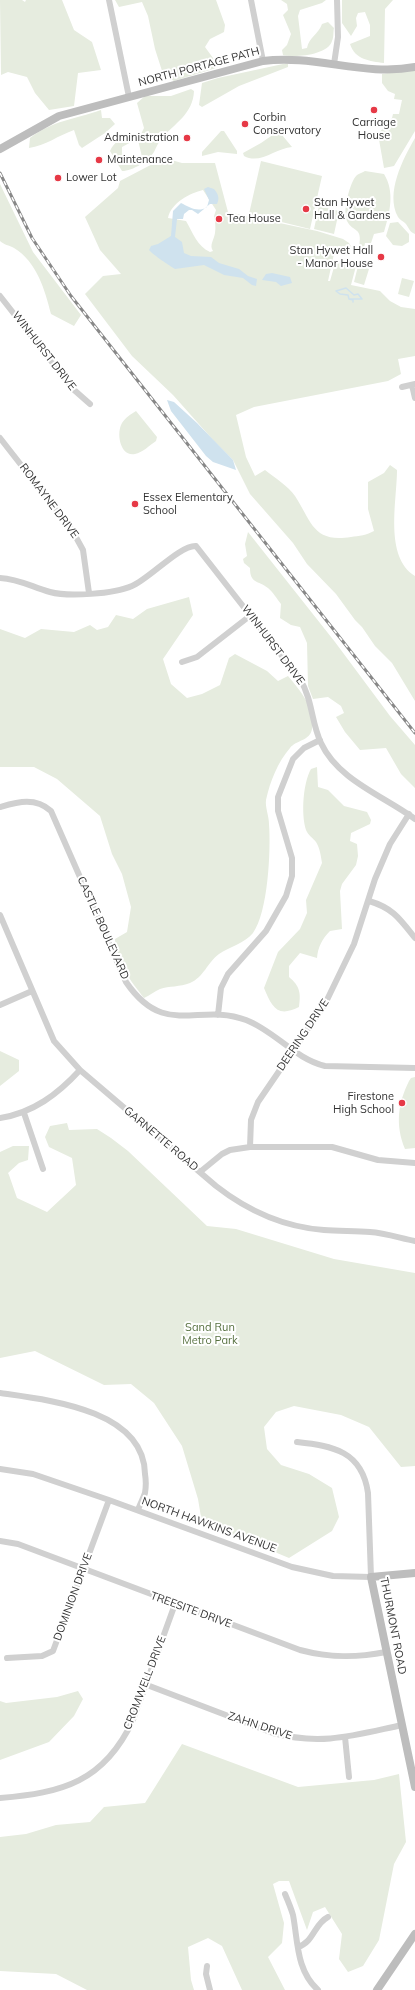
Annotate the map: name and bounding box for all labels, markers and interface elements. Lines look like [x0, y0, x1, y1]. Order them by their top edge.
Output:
street label: NORTH PORTAGE PATH [137, 44, 261, 90]
marker: Carriage House [369, 105, 379, 115]
place label: Corbin Conservatory [253, 111, 321, 137]
place label: Carriage House [352, 116, 396, 142]
marker: Corbin Conservatory [240, 119, 250, 129]
place label: Administration [104, 131, 179, 145]
marker: Administration [182, 133, 192, 143]
place label: Maintenance [107, 153, 173, 167]
marker: Maintenance [94, 155, 104, 165]
place label: Lower Lot [66, 171, 116, 185]
marker: Lower Lot [53, 173, 63, 183]
place label: Stan Hywet Hall & Gardens [314, 196, 390, 222]
marker: Stan Hywet Hall & Gardens [301, 204, 311, 214]
place label: Tea House [227, 212, 281, 226]
marker: Tea House [214, 214, 224, 224]
place label: Stan Hywet Hall - Manor House [290, 244, 373, 270]
marker: Stan Hywet Hall - Manor House [376, 252, 386, 262]
street label: WINHURST DRIVE [9, 309, 79, 393]
street label: ROMAYNE DRIVE [17, 461, 81, 541]
place label: Essex Elementary School [143, 491, 233, 517]
marker: Essex Elementary School [130, 499, 140, 509]
street label: WINHURST DRIVE [239, 603, 307, 687]
street label: CASTLE BOULEVARD [74, 874, 132, 982]
street label: DEERING DRIVE [274, 997, 332, 1073]
place label: Firestone High School [333, 1090, 394, 1116]
marker: Firestone High School [397, 1098, 407, 1108]
street label: GARNETTE ROAD [121, 1104, 201, 1174]
park label: Sand Run Metro Park [182, 1321, 238, 1347]
street label: NORTH HAWKINS AVENUE [140, 1494, 278, 1556]
street label: DOMINION DRIVE [51, 1551, 95, 1643]
street label: THURMONT ROAD [377, 1576, 409, 1676]
street label: TREESITE DRIVE [149, 1589, 233, 1631]
street label: CROMWELL DRIVE [121, 1634, 169, 1732]
street label: ZAHN DRIVE [226, 1709, 294, 1743]

